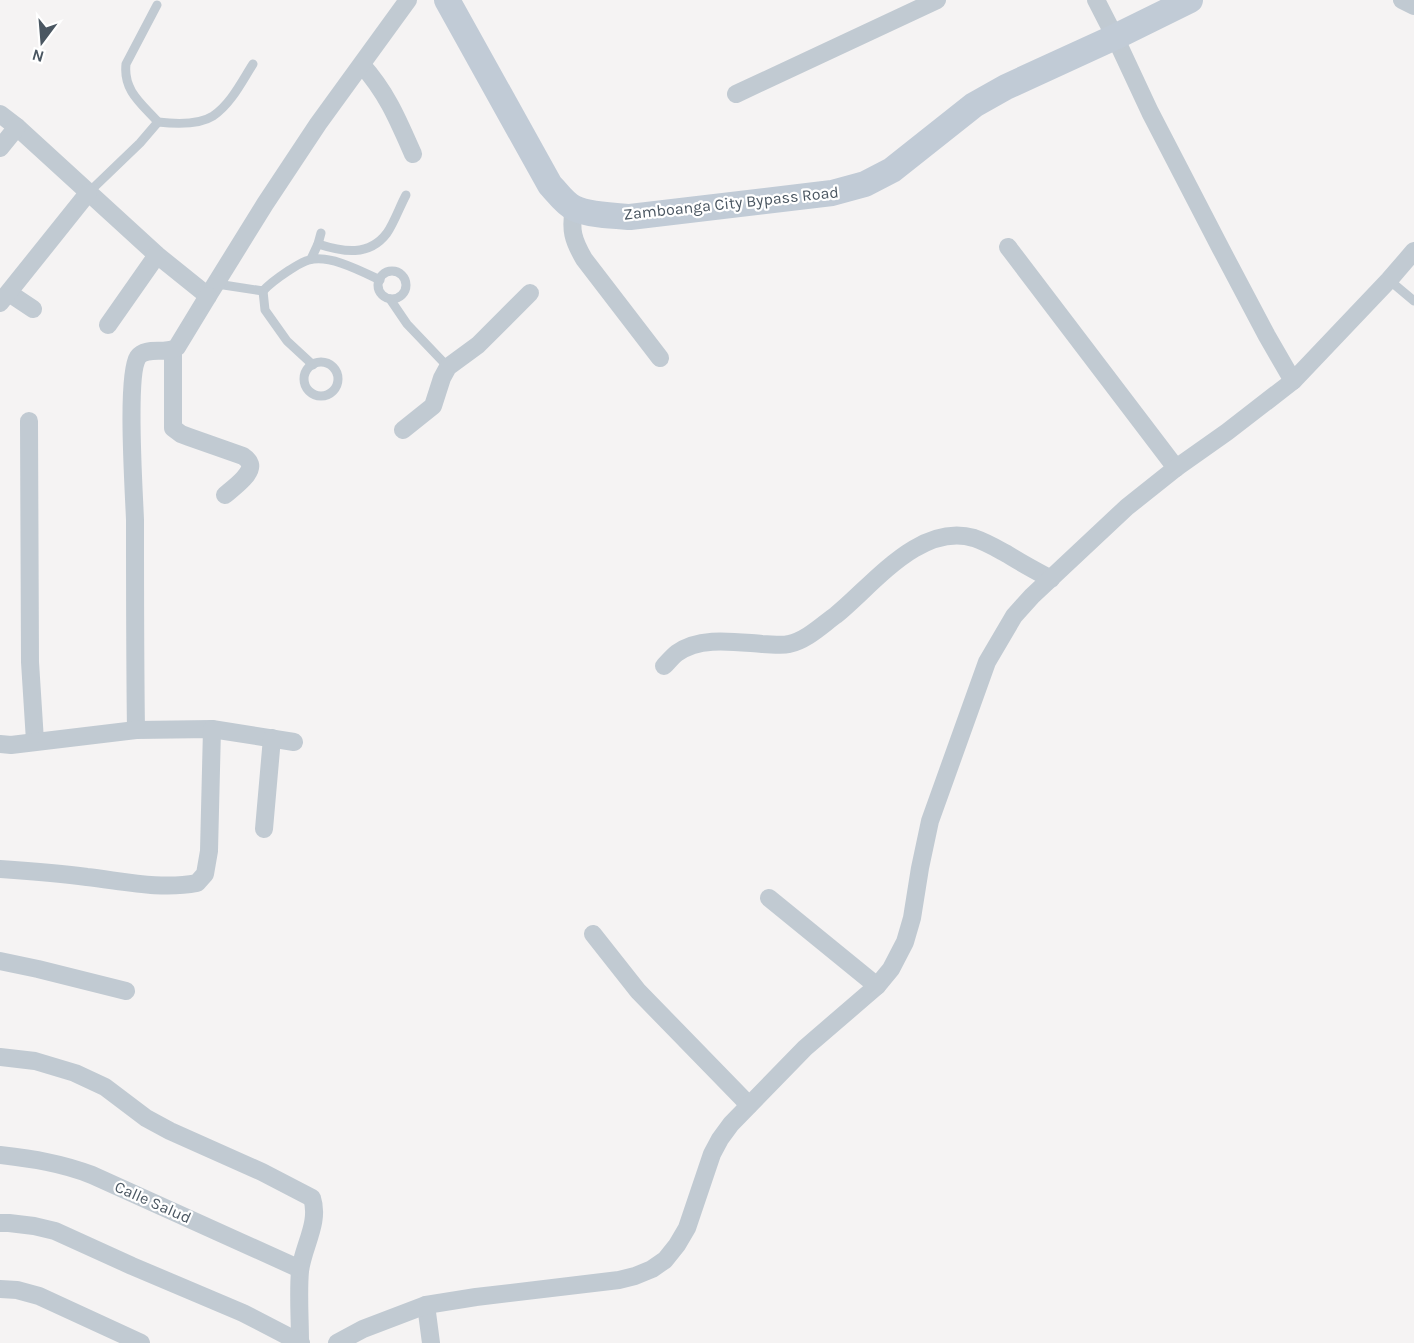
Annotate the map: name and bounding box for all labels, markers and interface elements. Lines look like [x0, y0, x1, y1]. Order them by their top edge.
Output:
north arrow [12, 12, 72, 72]
text: N [30, 45, 46, 67]
street label: Zamboanga City Bypass Road [622, 182, 840, 224]
street label: Calle Salud [112, 1177, 194, 1227]

